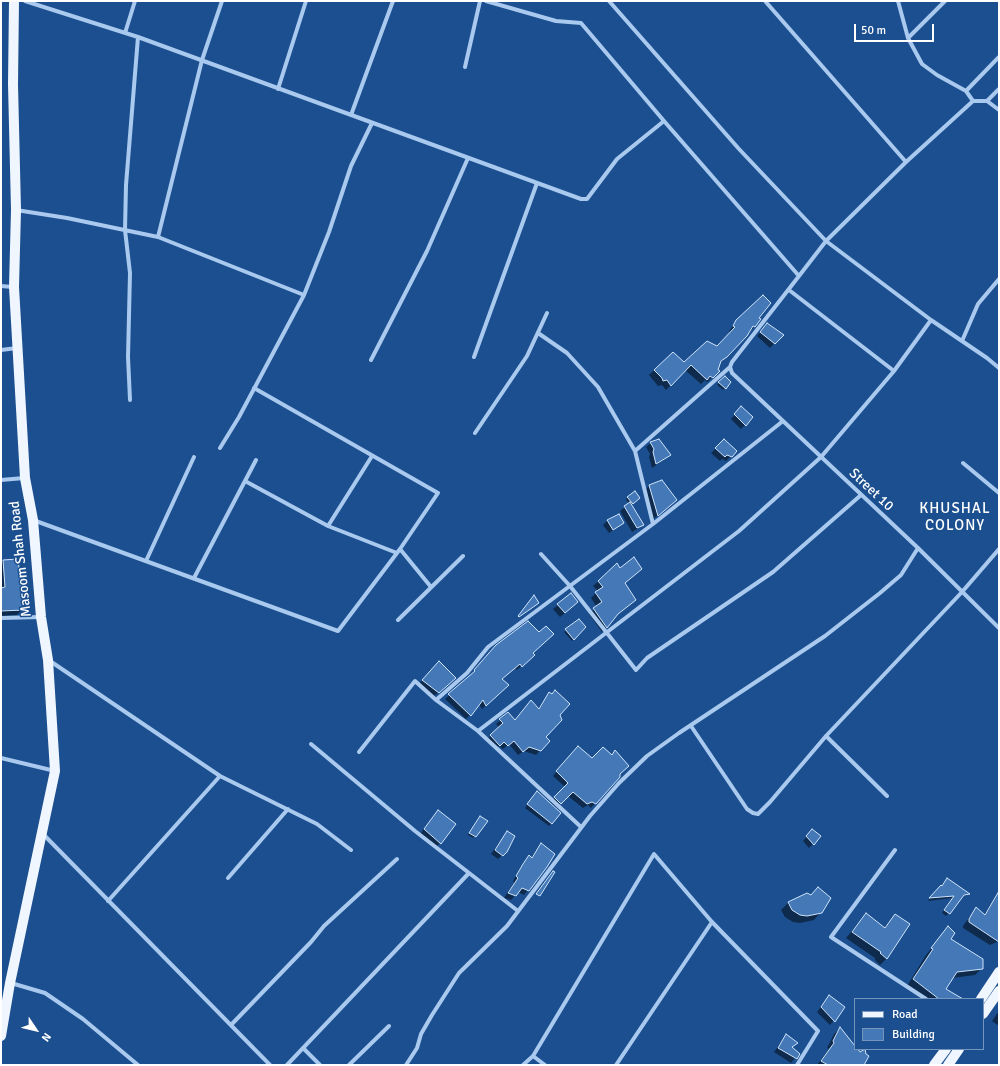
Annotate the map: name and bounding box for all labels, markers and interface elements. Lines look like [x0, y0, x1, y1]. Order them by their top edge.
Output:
scale bar [856, 16, 936, 42]
text: 50 m [861, 23, 886, 38]
street label: Street 10 [845, 465, 897, 515]
street label: Masoom Shah Road [7, 500, 35, 618]
district label: KHUSHAL COLONY [919, 500, 991, 535]
legend [854, 998, 984, 1050]
text: Road [892, 1007, 918, 1022]
north arrow [16, 1010, 56, 1050]
text: Building [892, 1027, 935, 1042]
text: N [39, 1030, 54, 1044]

